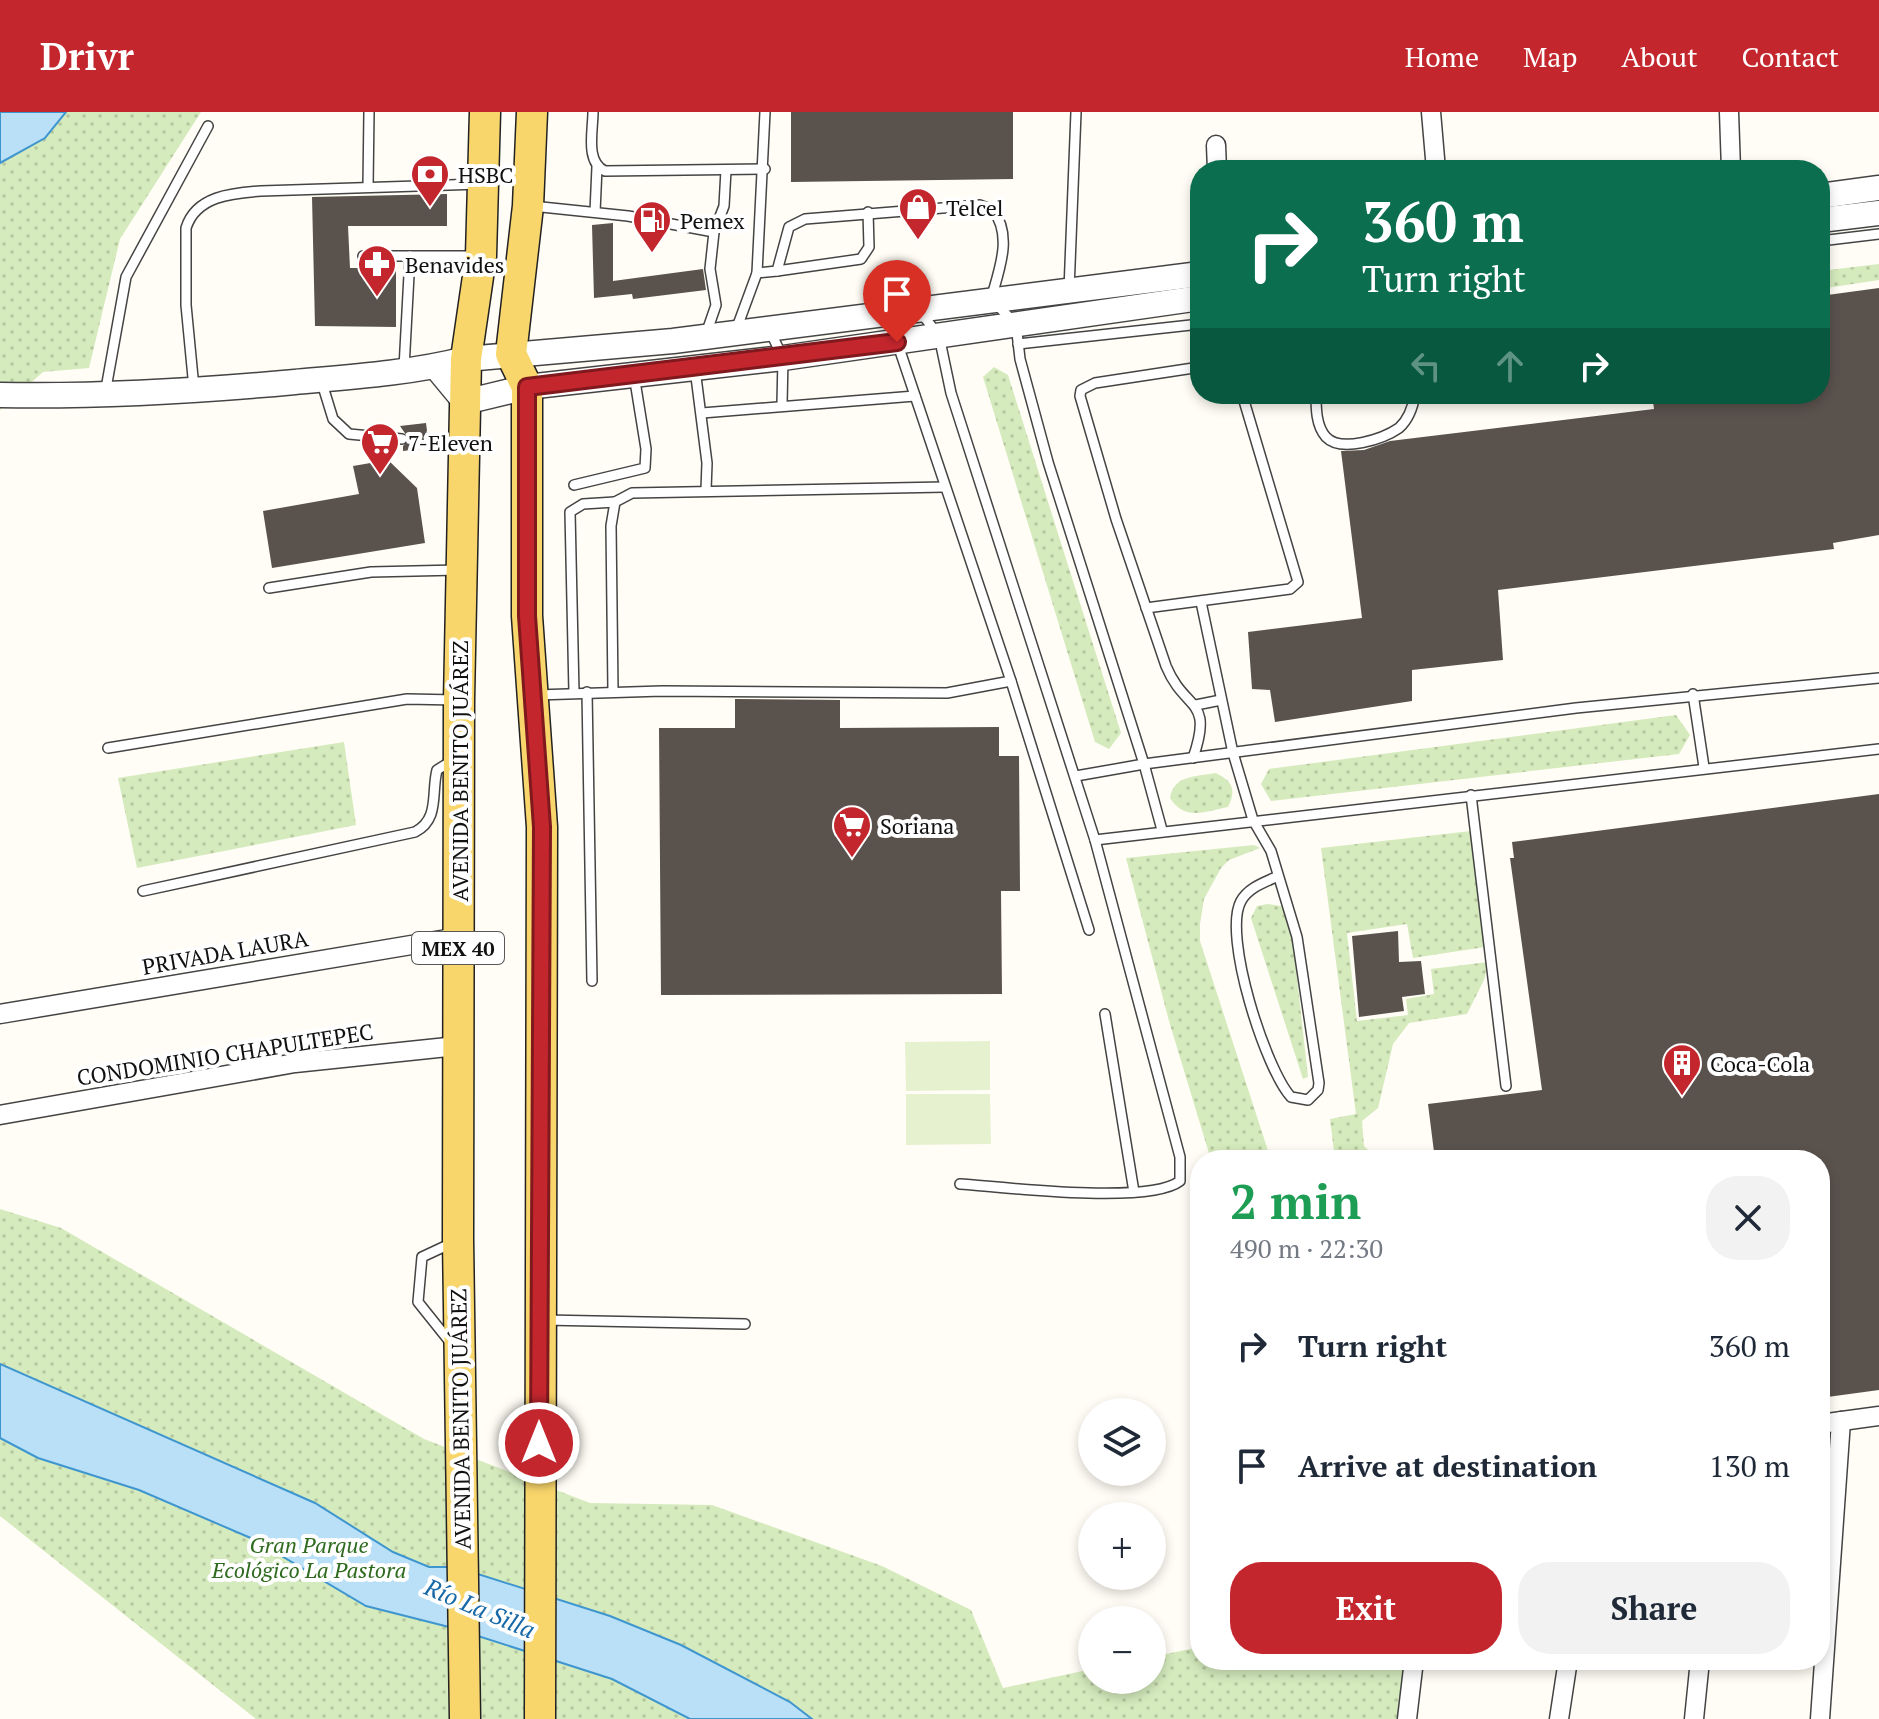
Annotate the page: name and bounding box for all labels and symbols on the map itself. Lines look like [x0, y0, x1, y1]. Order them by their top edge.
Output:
bank icon: HSBC [409, 153, 451, 208]
place label: HSBC [458, 160, 514, 189]
shop icon: Telcel [897, 186, 939, 241]
place label: Telcel [946, 193, 1003, 222]
fuel station icon: Pemex [631, 199, 673, 254]
place label: Pemex [680, 206, 745, 235]
pharmacy icon: Benavides [356, 243, 398, 298]
place label: Benavides [405, 250, 504, 279]
pin [863, 260, 931, 342]
supermarket icon: 7-Eleven [359, 421, 401, 476]
place label: 7-Eleven [408, 428, 493, 457]
street label: AVENIDA BENITO JUÁREZ [445, 640, 474, 902]
supermarket icon: Soriana [831, 804, 873, 859]
place label: Soriana [880, 811, 954, 840]
street label: PRIVADA LAURA [140, 923, 311, 981]
road number: MEX 40 [412, 932, 504, 964]
street label: CONDOMINIO CHAPULTEPEC [75, 1016, 375, 1092]
building icon: Coca-Cola [1661, 1042, 1703, 1097]
place label: Coca-Cola [1710, 1049, 1810, 1078]
street label: AVENIDA BENITO JUÁREZ [443, 1288, 477, 1550]
position arrow [497, 1401, 581, 1485]
park label: Gran Parque Ecológico La Pastora [211, 1530, 406, 1584]
water label: Río La Silla [419, 1570, 540, 1646]

